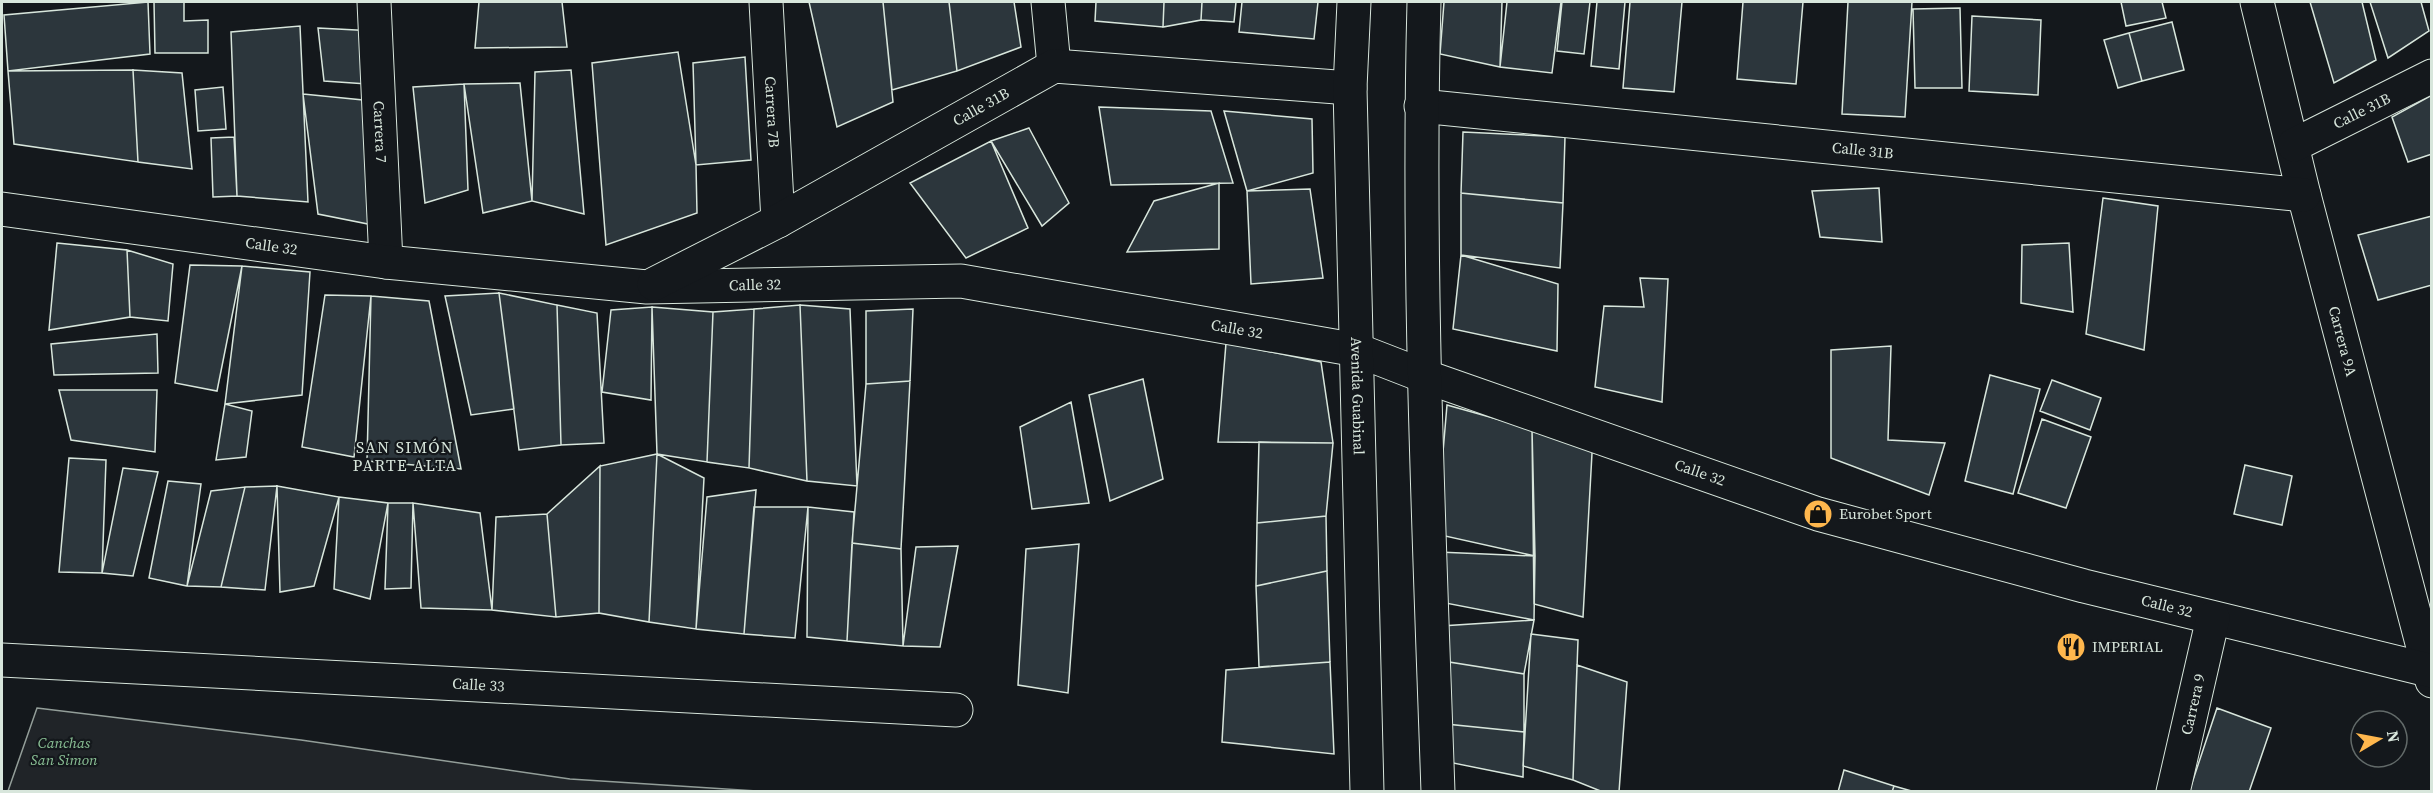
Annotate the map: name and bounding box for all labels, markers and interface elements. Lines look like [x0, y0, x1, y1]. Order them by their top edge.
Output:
street label: Carrera 7B [760, 76, 785, 148]
street label: Calle 31B [949, 82, 1013, 131]
street label: Calle 31B [2329, 87, 2394, 134]
street label: Carrera 7 [369, 100, 392, 163]
street label: Calle 31B [1831, 136, 1895, 164]
street label: Calle 32 [244, 232, 299, 260]
street label: Calle 32 [729, 273, 781, 295]
street label: Carrera 9A [2324, 304, 2362, 379]
street label: Calle 32 [1209, 314, 1265, 343]
street label: Avenida Guabinal [1346, 337, 1370, 456]
district label: SAN SIMÓN PARTE ALTA [353, 436, 457, 476]
street label: Calle 32 [1672, 454, 1728, 491]
shop icon: Eurobet Sport [1802, 498, 1834, 530]
place label: Eurobet Sport [1839, 503, 1932, 524]
street label: Calle 32 [2139, 589, 2195, 622]
restaurant icon: IMPERIAL [2055, 631, 2087, 663]
place label: IMPERIAL [2092, 636, 2163, 657]
street label: Carrera 9 [2175, 672, 2210, 737]
street label: Calle 33 [452, 673, 505, 696]
north arrow [2349, 709, 2409, 769]
text: N [2382, 729, 2406, 744]
park label: Canchas San Simon [30, 732, 98, 770]

